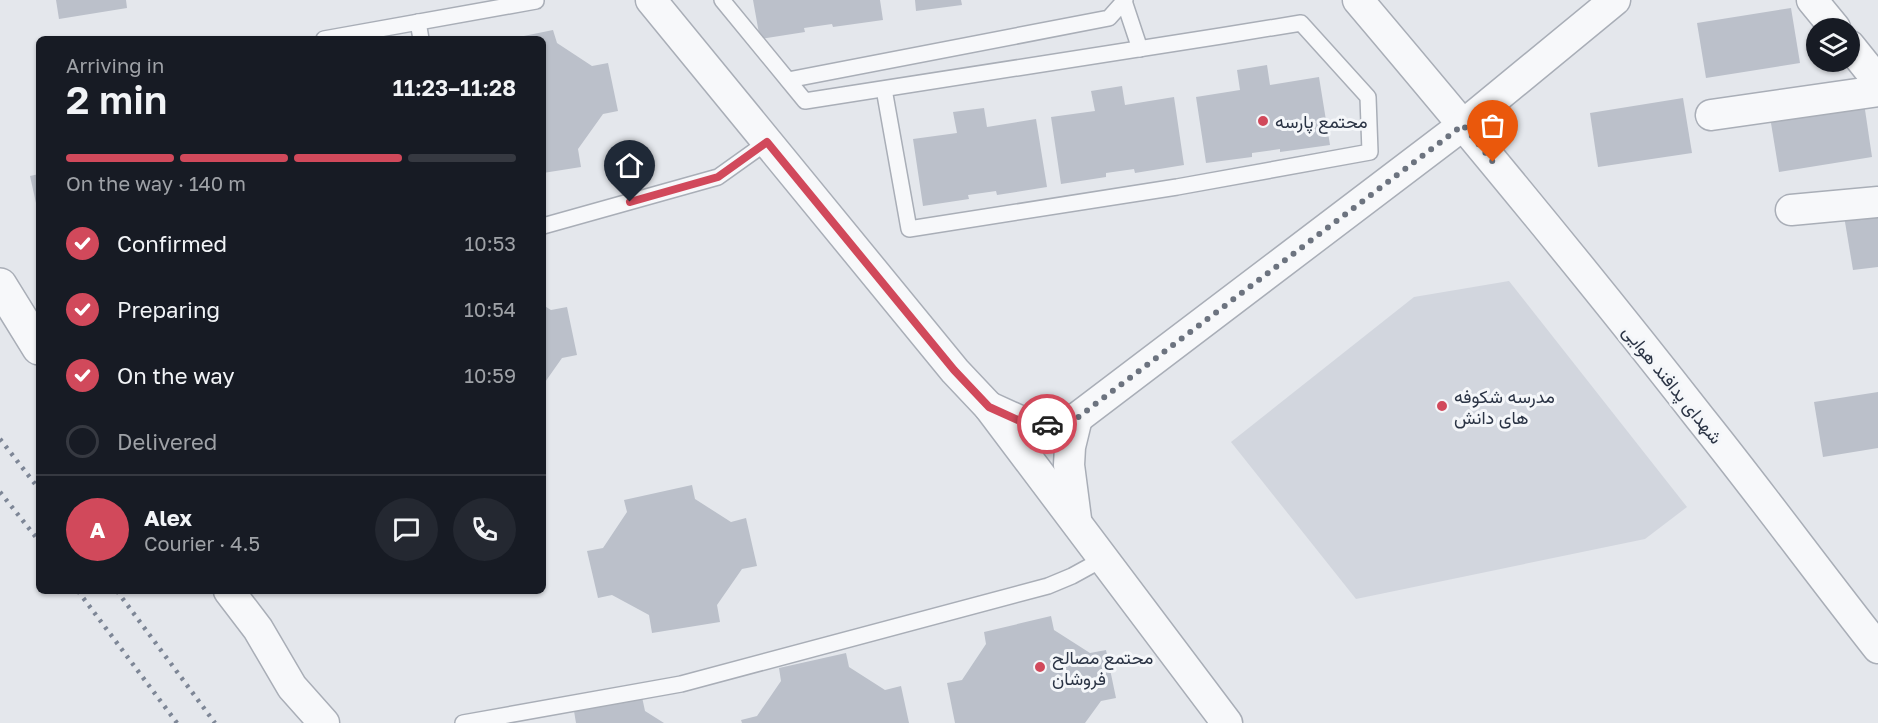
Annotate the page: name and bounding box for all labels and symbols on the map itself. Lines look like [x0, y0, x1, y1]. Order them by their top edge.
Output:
pin [1467, 100, 1518, 162]
place label: محتمع پارسه [1275, 110, 1368, 134]
marker: محتمع پارسه [1256, 114, 1270, 128]
pin [604, 140, 655, 202]
street label: شهدای پدافند هوایی [1617, 320, 1728, 449]
place label: مدرسه شکوفه های دانش [1454, 385, 1555, 429]
courier [1017, 394, 1077, 454]
marker: مدرسه شکوفه های دانش [1435, 399, 1449, 413]
place label: محتمع مصالح فروشان [1052, 646, 1153, 690]
marker: محتمع مصالح فروشان [1033, 660, 1047, 674]

